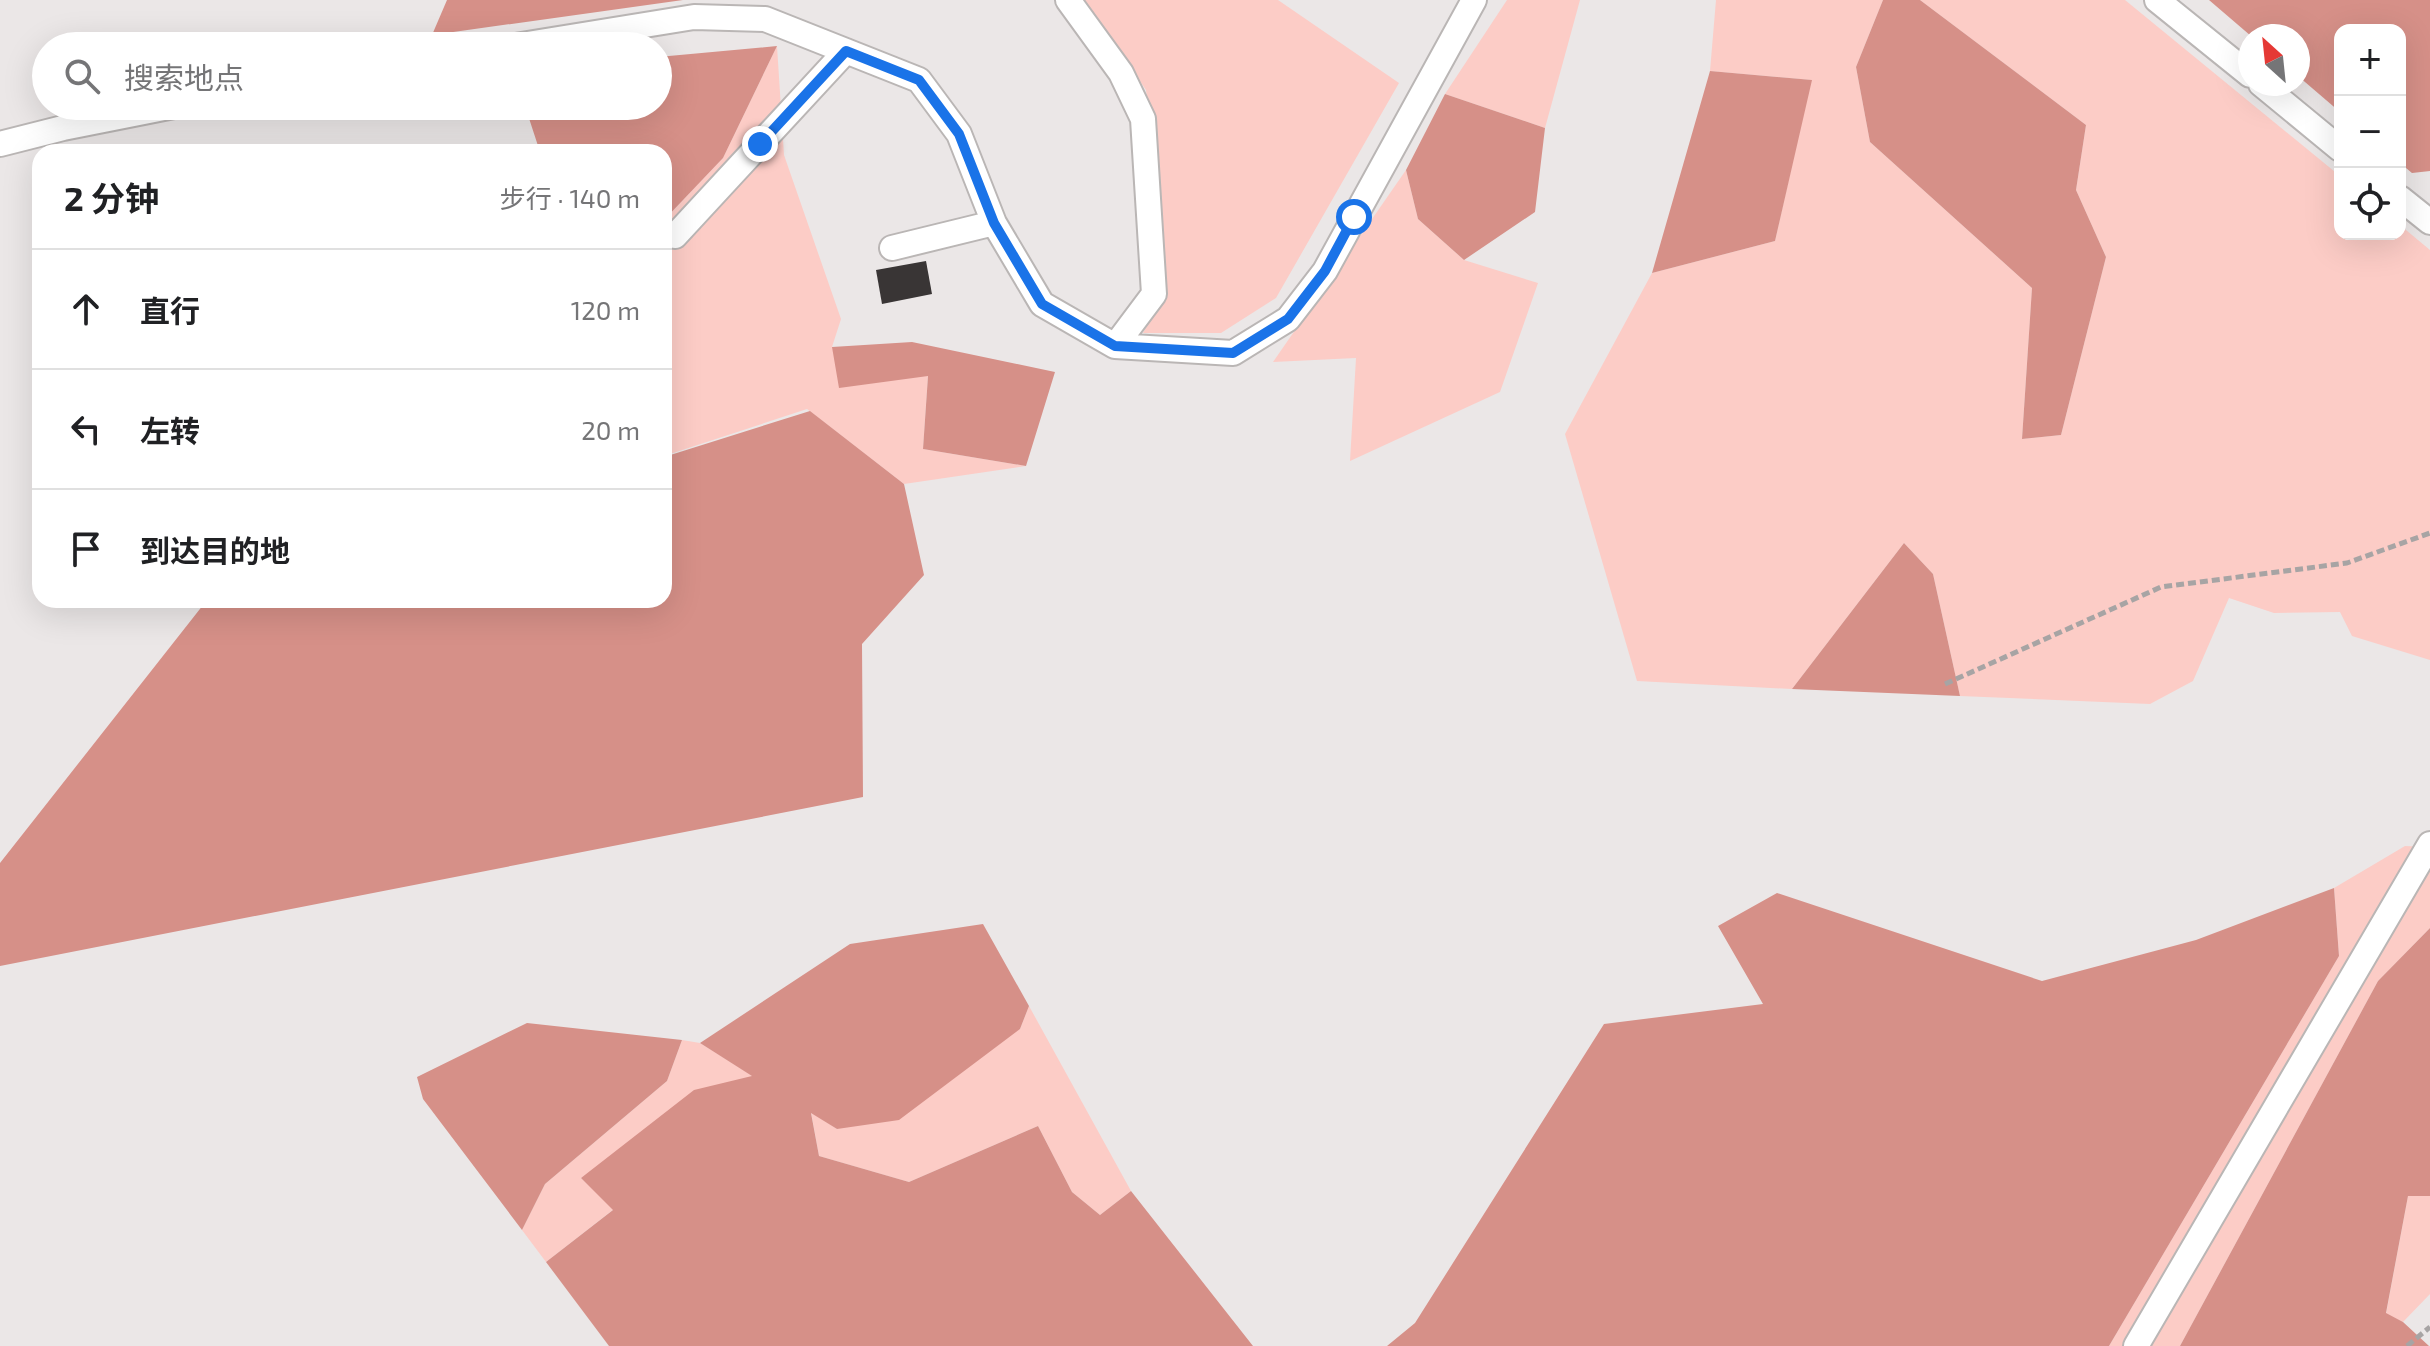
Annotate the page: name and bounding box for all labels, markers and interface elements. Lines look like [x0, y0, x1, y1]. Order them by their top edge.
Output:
north arrow [2238, 24, 2310, 96]
map controls [2334, 24, 2406, 240]
button: + [2334, 24, 2406, 96]
search box [32, 32, 672, 120]
icon: search [60, 54, 104, 98]
text: 搜索地点 [124, 59, 244, 95]
button: − [2334, 96, 2406, 168]
route end [742, 126, 778, 162]
button: locate [2334, 168, 2406, 240]
text: 2 分钟 [64, 177, 159, 218]
text: 步行 · 140 m [500, 182, 640, 213]
route start [1336, 199, 1372, 235]
icon: ahead [64, 287, 108, 331]
text: 直行 [140, 292, 200, 328]
text: 120 m [571, 294, 640, 325]
icon: left [64, 407, 108, 451]
text: 左转 [140, 412, 200, 448]
text: 20 m [581, 414, 640, 445]
icon: arrive [64, 527, 108, 571]
text: 到达目的地 [140, 532, 290, 568]

